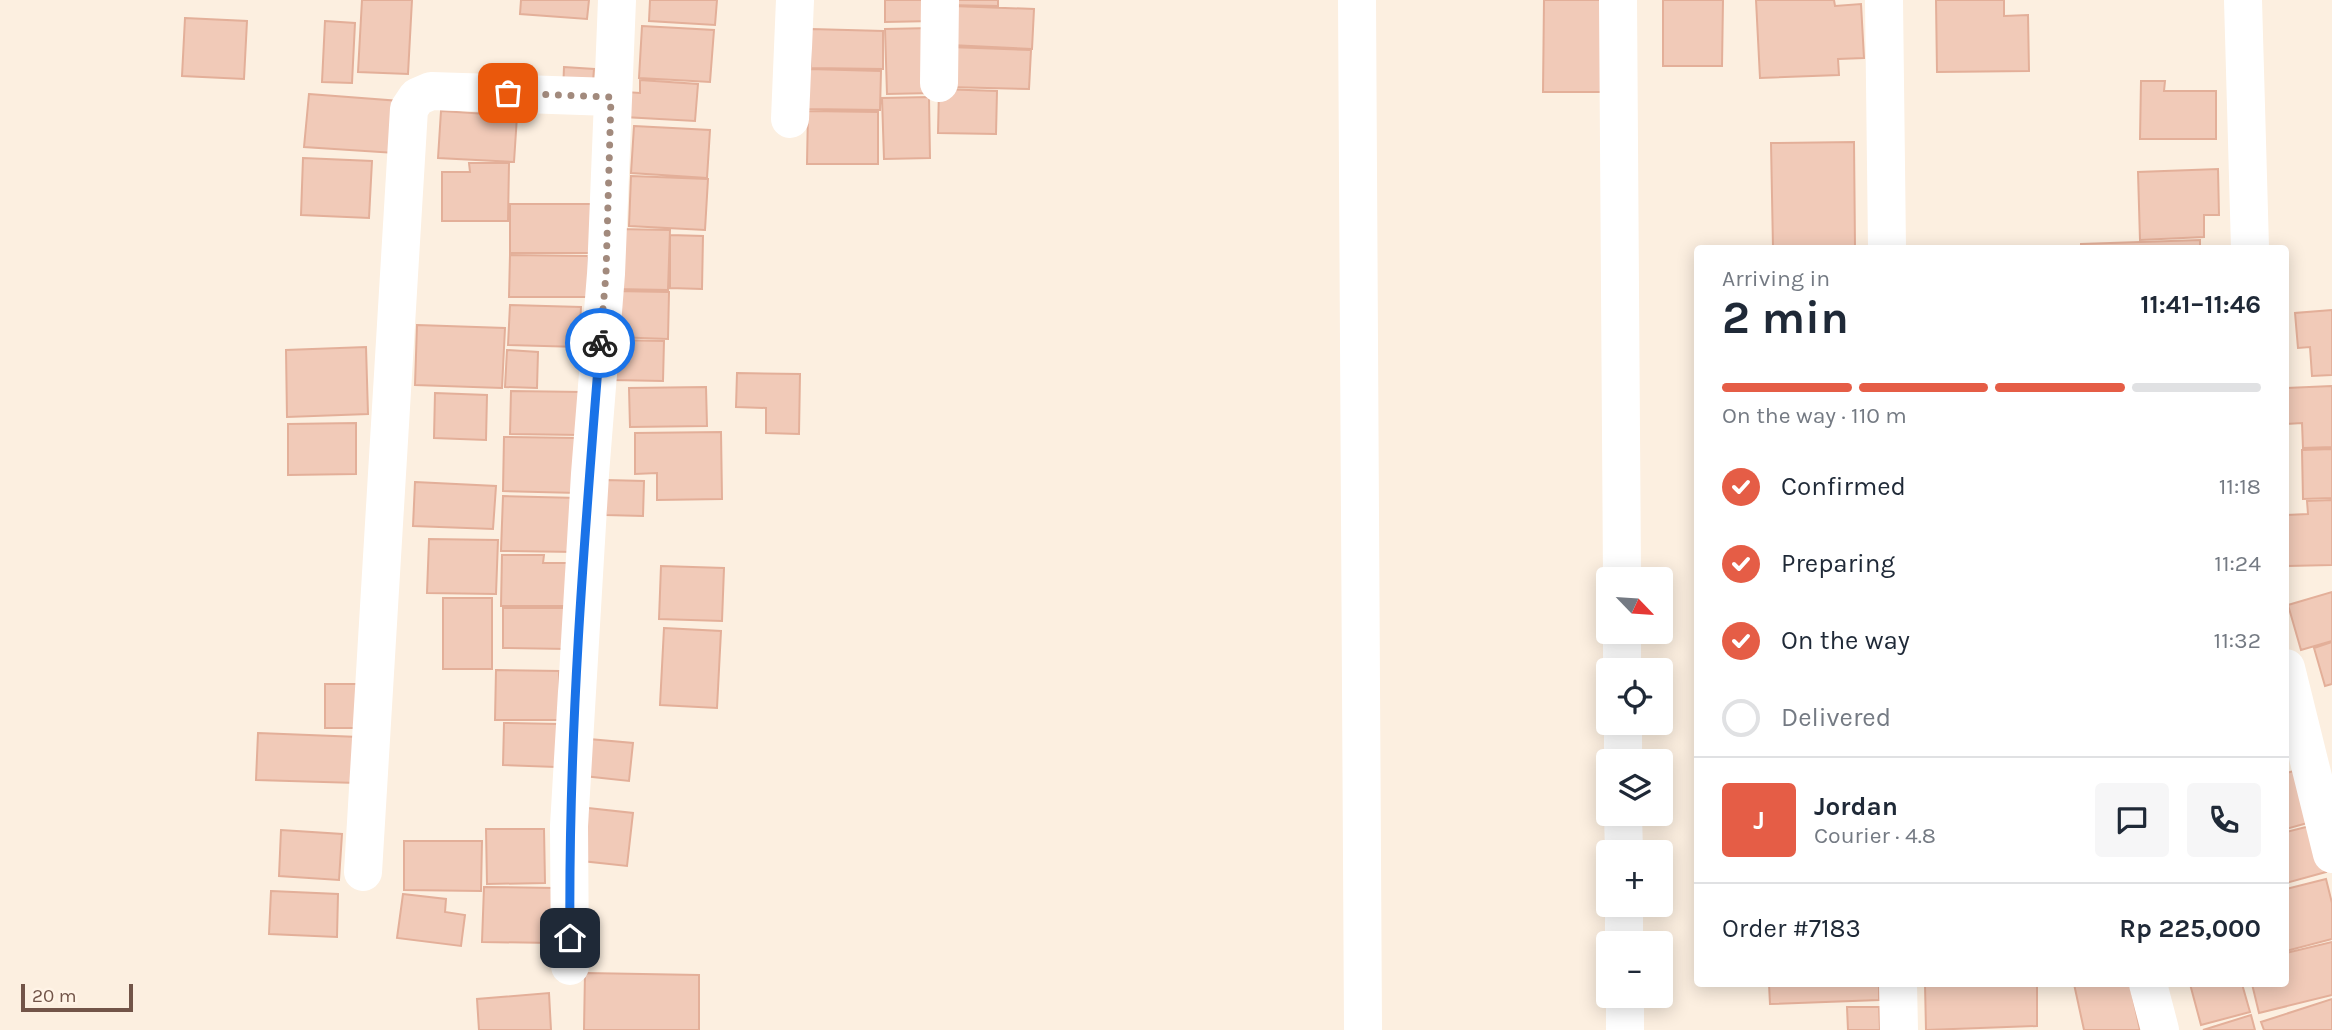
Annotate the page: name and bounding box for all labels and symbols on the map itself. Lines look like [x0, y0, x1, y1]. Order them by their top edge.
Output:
pin [478, 63, 538, 123]
courier [565, 308, 635, 378]
north arrow [1596, 567, 1673, 644]
pin [540, 908, 600, 968]
scale bar [21, 981, 133, 1013]

